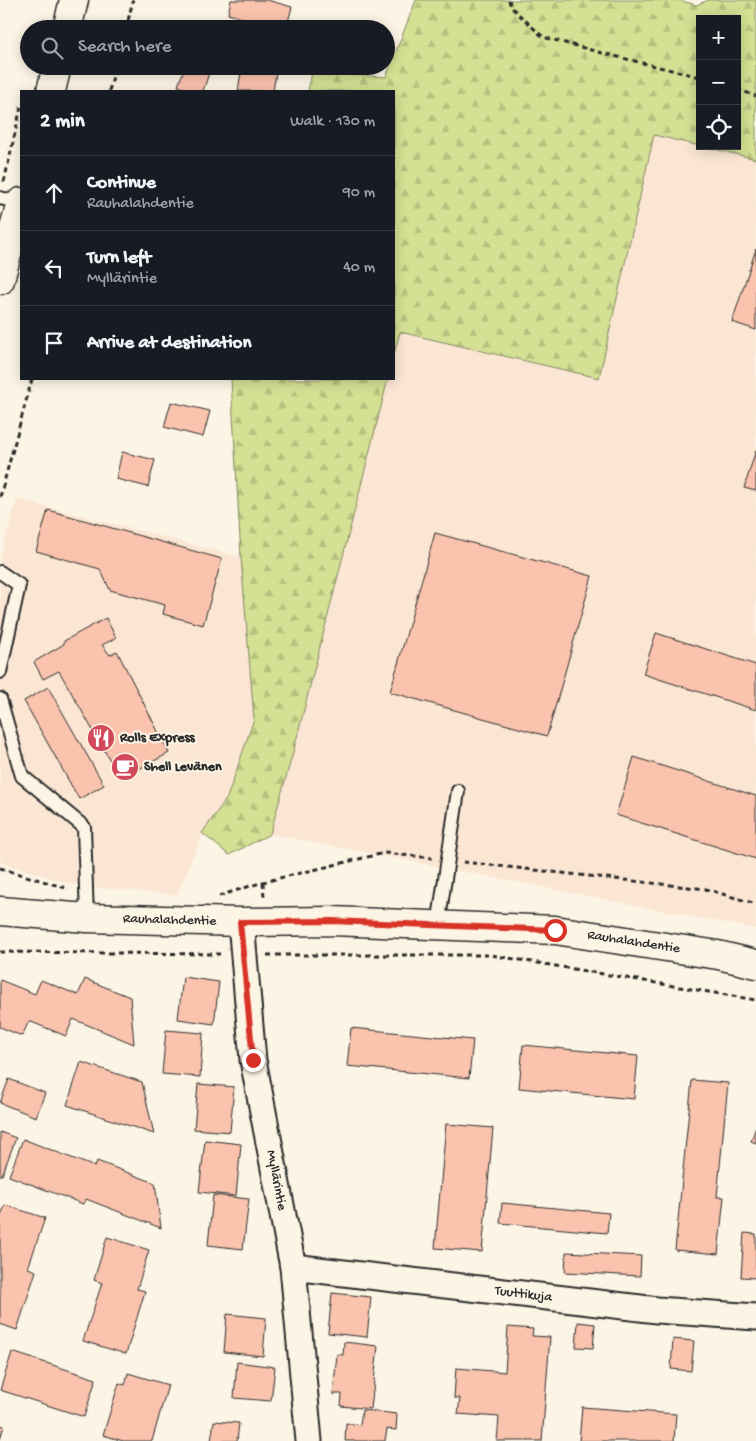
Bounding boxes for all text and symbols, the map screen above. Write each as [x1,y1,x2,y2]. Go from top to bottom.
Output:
map controls [696,15,741,150]
button: + [696,15,741,60]
search box [20,20,395,75]
icon: search [38,34,66,62]
text: Search here [78,36,172,59]
button: − [696,60,741,105]
button: locate [696,105,741,150]
text: 2 min [40,110,85,135]
text: Walk · 130 m [290,113,375,132]
text: Continue [87,172,156,195]
icon: ahead [40,179,68,207]
text: 90 m [343,184,375,203]
text: Rauhalahdentie [87,195,194,214]
text: Turn left [87,247,151,270]
icon: left [40,254,68,282]
text: 40 m [343,259,375,278]
text: Myllärintie [87,270,157,289]
icon: arrive [40,329,68,357]
text: Arrive at destination [87,332,251,355]
restaurant icon: Rolls Express [86,723,116,753]
place label: Rolls Express [119,730,196,747]
cafe icon: Shell Levänen [110,752,140,782]
place label: Shell Levänen [144,759,222,776]
street label: Rauhalahdentie [123,910,217,930]
route start [544,919,567,942]
street label: Rauhalahdentie [586,927,682,958]
route end [242,1049,265,1072]
street label: Myllärintie [262,1149,291,1213]
street label: Tuuttikuja [493,1282,554,1306]

